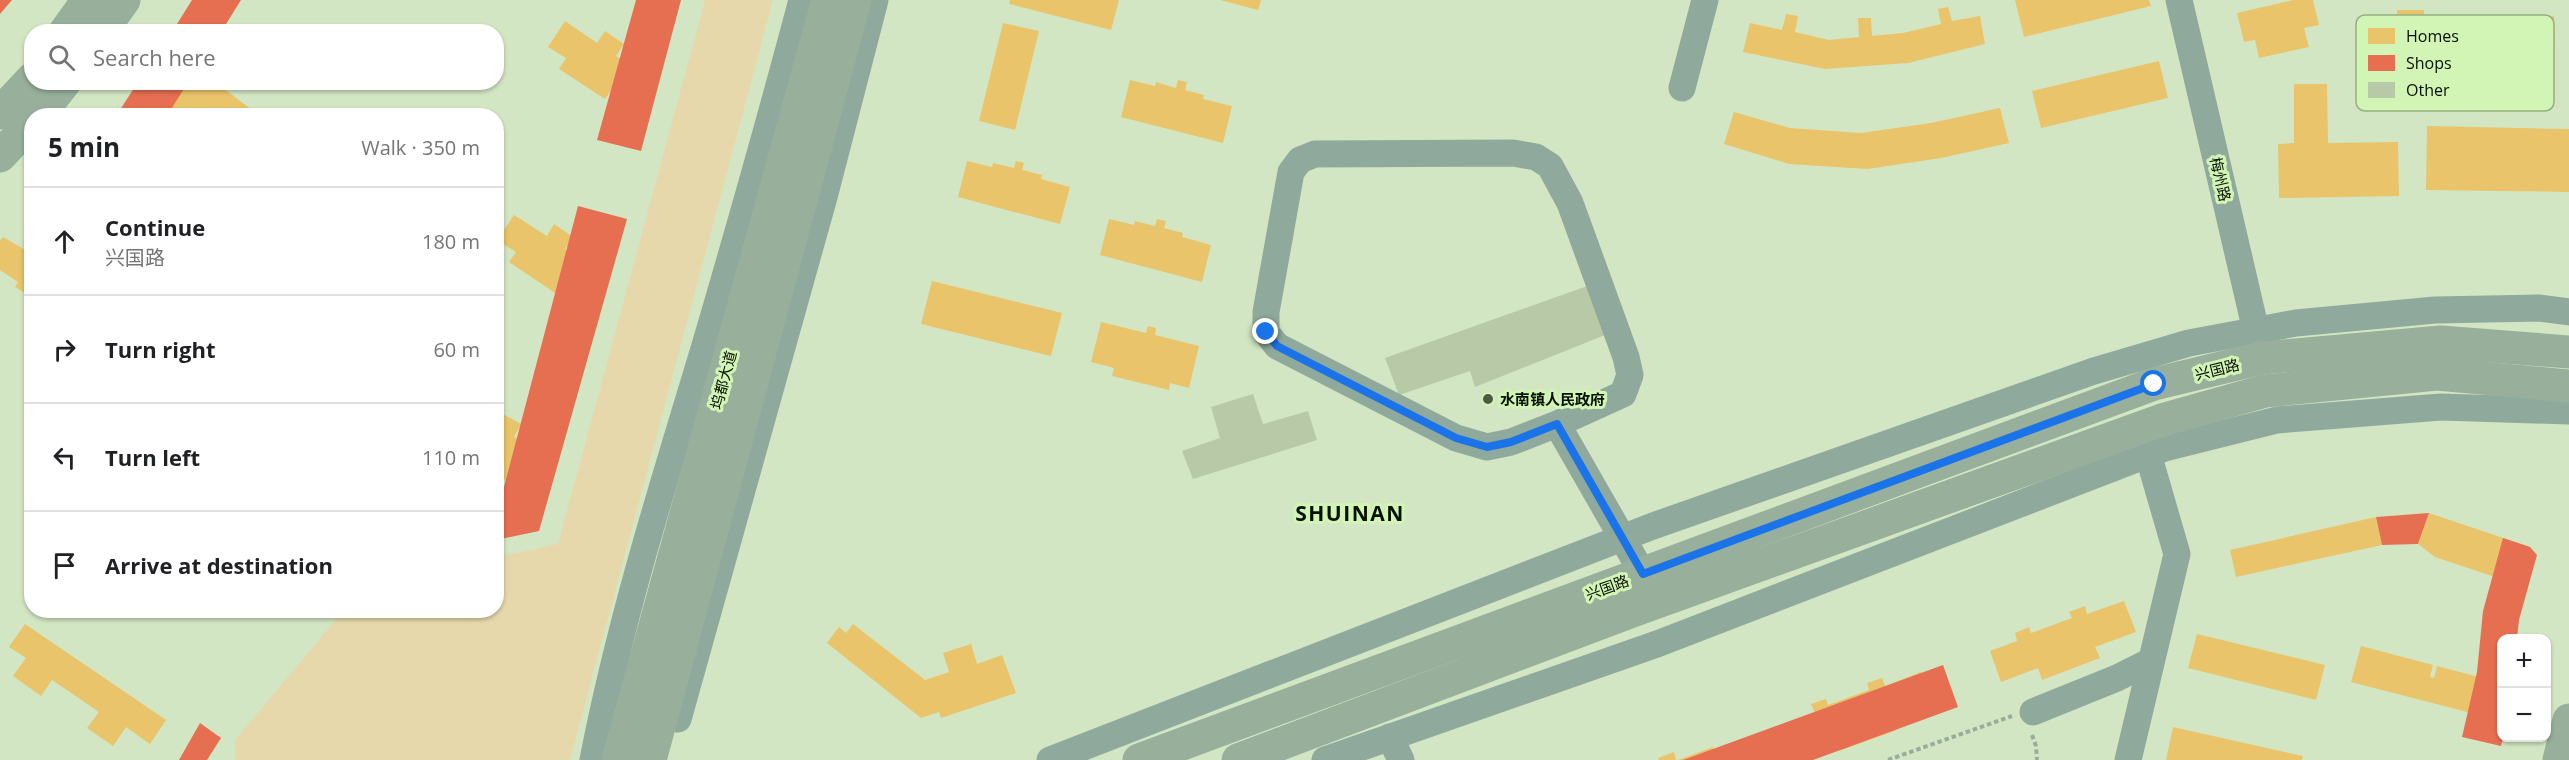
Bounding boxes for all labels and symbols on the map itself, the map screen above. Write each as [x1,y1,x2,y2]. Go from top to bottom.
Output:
legend [2356,15,2554,111]
text: Homes [2406,25,2459,47]
text: Shops [2406,52,2452,74]
text: Other [2406,79,2450,101]
street label: 梅州路 [2206,155,2236,203]
route end [1252,318,1278,344]
street label: 坞都大道 [706,348,740,412]
street label: 兴国路 [2193,354,2241,384]
route start [2140,370,2166,396]
place label: 水南镇人民政府 [1500,389,1605,409]
marker: 水南镇人民政府 [1481,392,1495,406]
district label: SHUINAN [1295,499,1405,527]
street label: 兴国路 [1582,570,1632,604]

